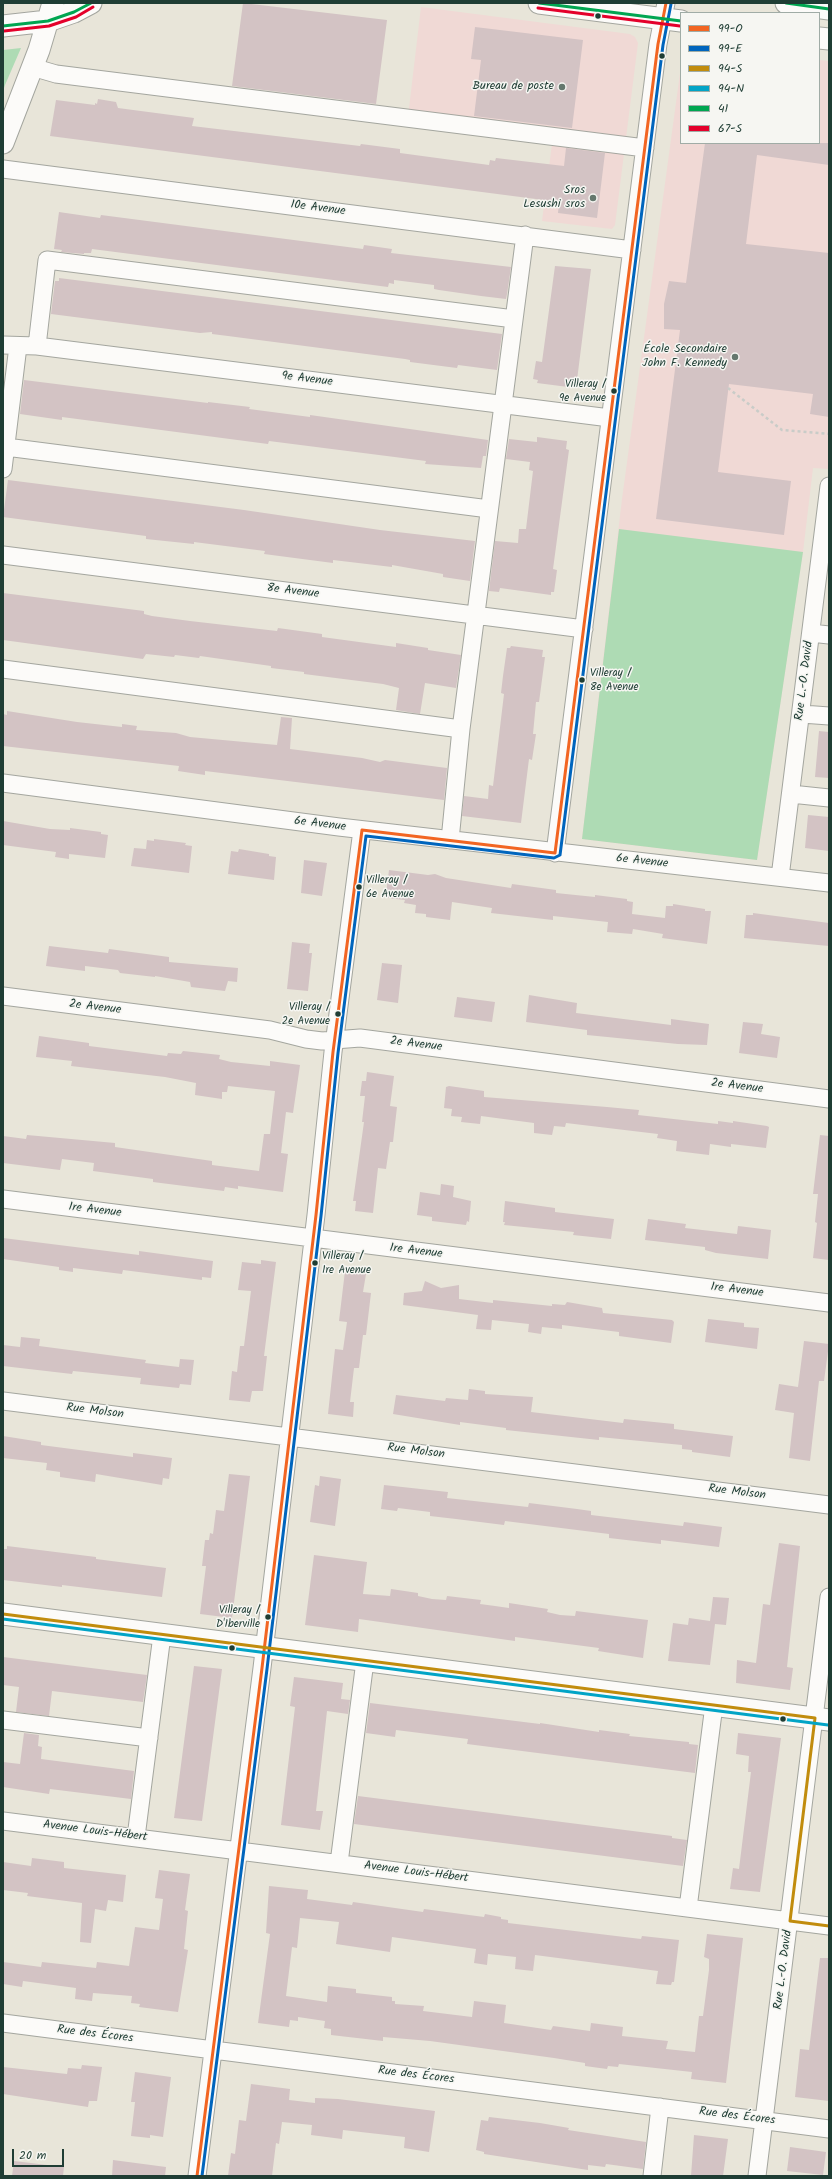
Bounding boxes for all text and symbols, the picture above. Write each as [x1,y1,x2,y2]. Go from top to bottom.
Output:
unlabelled marker [593,11,603,21]
legend [680,12,820,144]
text: 99-O [718,19,743,38]
text: 99-E [718,39,742,58]
unlabelled marker [657,51,667,61]
text: 94-S [718,59,742,78]
text: 94-N [718,79,744,98]
place label: Bureau de poste [472,80,554,94]
marker: Bureau de poste [557,82,567,92]
text: 41 [718,99,728,118]
text: 67-S [718,119,742,138]
place label: Sros Lesushi sros [523,184,585,212]
marker: Sros Lesushi sros [588,193,598,203]
street label: 10e Avenue [290,198,346,220]
place label: École Secondaire John F. Kennedy [642,343,727,371]
marker: École Secondaire John F. Kennedy [730,352,740,362]
street label: 9e Avenue [281,370,333,390]
place label: Villeray / 9e Avenue [559,378,606,404]
marker: Villeray / 9e Avenue [609,386,619,396]
street label: 8e Avenue [266,582,320,602]
street label: Rue L.-O. David [793,640,817,722]
place label: Villeray / 8e Avenue [590,667,638,693]
marker: Villeray / 8e Avenue [577,675,587,685]
street label: 6e Avenue [293,815,347,835]
street label: 6e Avenue [615,852,669,872]
place label: Villeray / 6e Avenue [366,874,414,900]
marker: Villeray / 6e Avenue [354,882,364,892]
street label: 2e Avenue [68,998,122,1018]
place label: Villeray / 2e Avenue [282,1001,330,1027]
marker: Villeray / 2e Avenue [333,1009,343,1019]
street label: 2e Avenue [389,1035,443,1055]
street label: 2e Avenue [710,1077,764,1097]
street label: 1re Avenue [68,1201,122,1221]
street label: 1re Avenue [389,1242,443,1262]
place label: Villeray / 1re Avenue [322,1250,371,1276]
marker: Villeray / 1re Avenue [310,1258,320,1268]
street label: 1re Avenue [710,1281,764,1301]
street label: Rue Molson [65,1401,125,1423]
street label: Rue Molson [386,1441,446,1463]
street label: Rue Molson [707,1482,767,1504]
place label: Villeray / D'Iberville [216,1604,260,1630]
marker: Villeray / D'Iberville [263,1612,273,1622]
unlabelled marker [227,1643,237,1653]
unlabelled marker [778,1714,788,1724]
street label: Avenue Louis-Hébert [42,1818,148,1846]
street label: Avenue Louis-Hébert [363,1859,469,1887]
street label: Rue L.-O. David [772,1929,796,2011]
street label: Rue des Écores [56,2023,134,2047]
street label: Rue des Écores [377,2064,455,2088]
street label: Rue des Écores [698,2105,776,2129]
scale bar [14,2141,66,2167]
text: 20 m [19,2146,46,2165]

